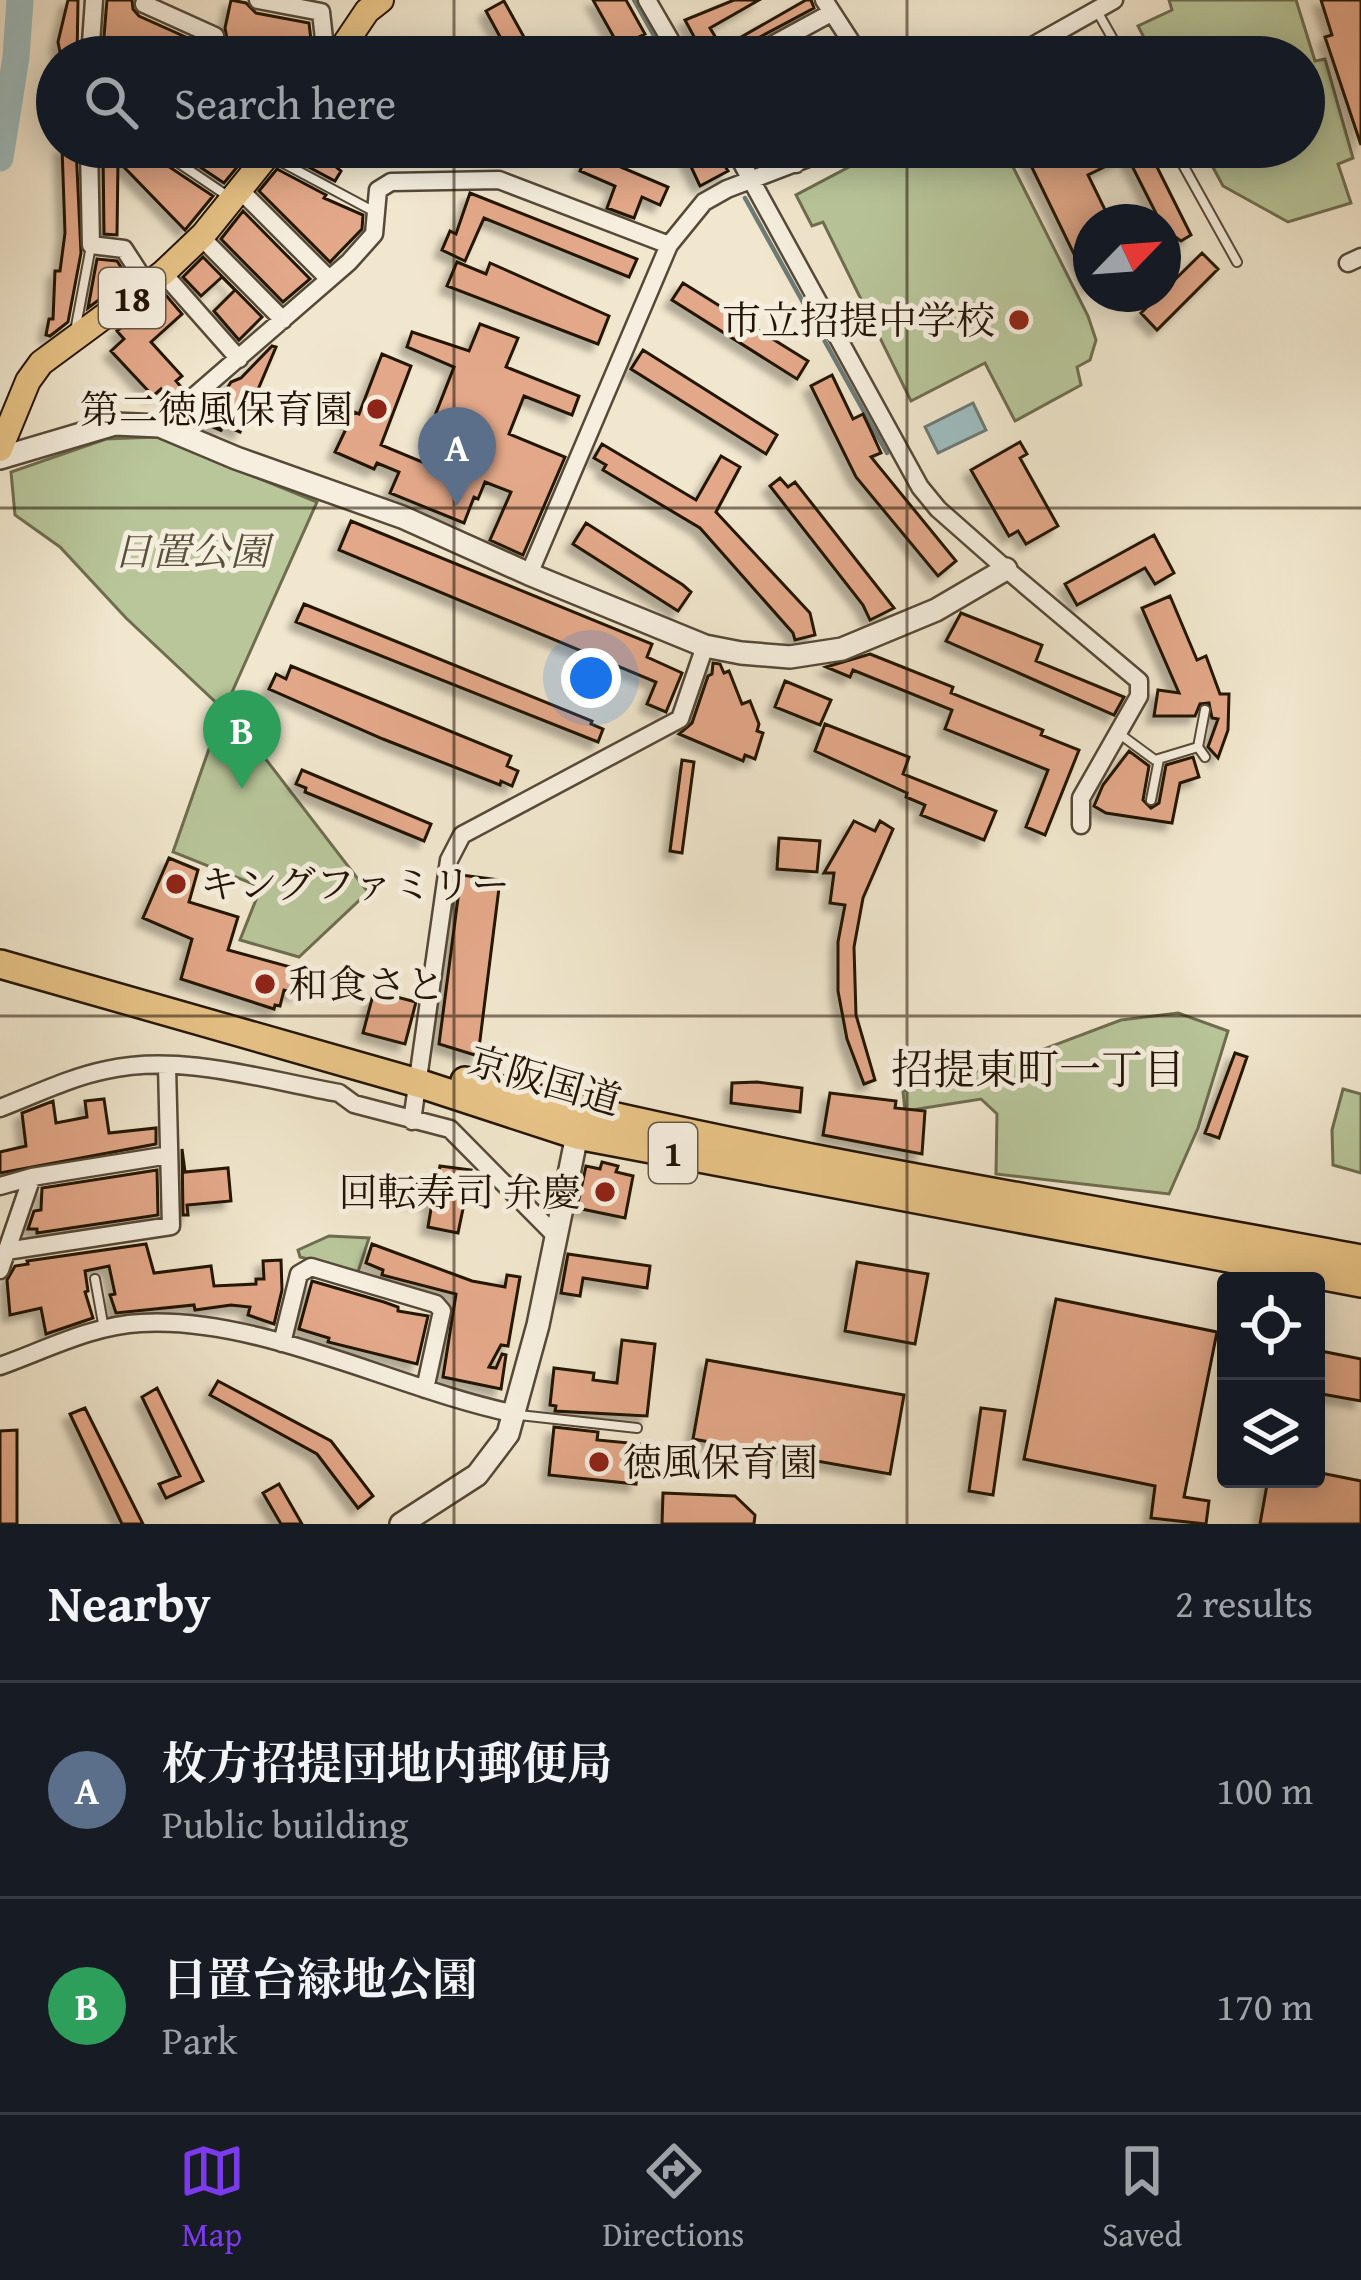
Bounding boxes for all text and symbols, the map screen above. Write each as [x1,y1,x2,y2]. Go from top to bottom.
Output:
search box [36,36,1325,168]
icon: search [78,69,144,135]
text: Search here [174,70,396,135]
north arrow [1073,204,1181,312]
road number: 18 [99,268,165,328]
place label: 市立招提中学校 [722,291,995,348]
marker: 市立招提中学校 [1006,307,1032,333]
place label: 第二徳風保育園 [80,380,353,437]
marker: 第二徳風保育園 [364,396,390,422]
pin: A [418,407,496,506]
park label: 日置公園 [113,522,275,579]
your location [561,648,621,708]
pin: B [203,690,281,789]
place label: キングファミリー [200,855,510,912]
marker: キングファミリー [163,871,189,897]
place label: 和食さと [289,955,445,1012]
marker: 和食さと [252,971,278,997]
street label: 京阪国道 [462,1031,628,1128]
district label: 招提東町一丁目 [891,1038,1185,1099]
road number: 1 [649,1123,697,1183]
place label: 回転寿司 弁慶 [338,1163,581,1220]
marker: 回転寿司 弁慶 [592,1179,618,1205]
map controls [1217,1272,1325,1488]
button: locate [1217,1272,1325,1380]
button: layers [1217,1380,1325,1488]
place label: 徳風保育園 [623,1433,818,1490]
marker: 徳風保育園 [586,1449,612,1475]
text: Nearby [48,1565,211,1640]
text: 2 results [1175,1574,1313,1631]
text: 枚方招提団地内郵便局 [162,1730,612,1795]
text: A [75,1761,99,1818]
text: 100 m [1216,1761,1313,1818]
text: Public building [162,1795,408,1852]
text: 日置台緑地公園 [162,1946,477,2011]
text: B [75,1977,99,2034]
text: 170 m [1216,1977,1313,2034]
text: Park [162,2011,237,2068]
tab: Map [179,2138,245,2258]
tab: Directions [603,2138,744,2258]
tab: Saved [1102,2138,1182,2258]

